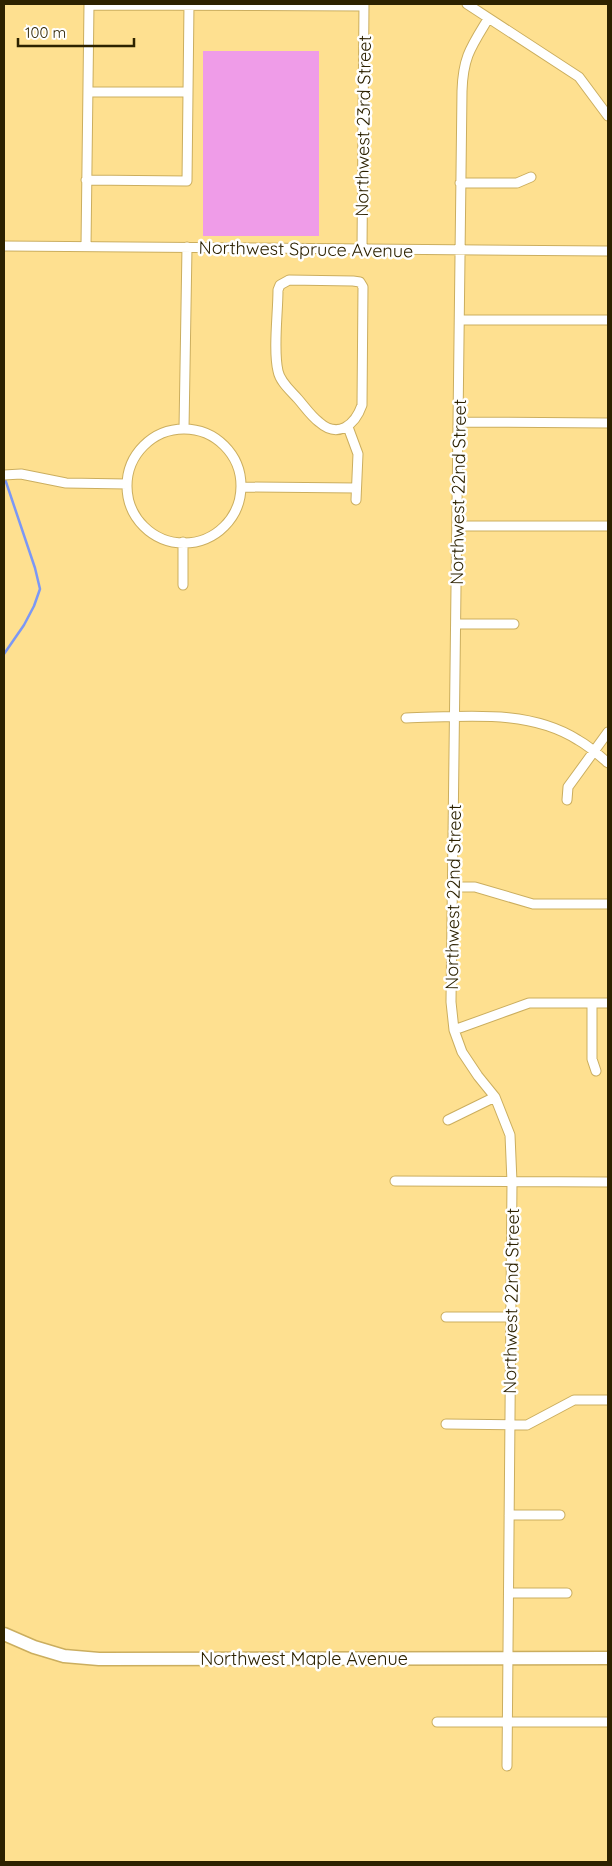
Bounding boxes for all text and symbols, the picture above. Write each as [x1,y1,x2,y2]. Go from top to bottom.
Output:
scale bar [18,15,134,47]
text: 100 m [25,23,66,42]
street label: Northwest 23rd Street [350,35,376,217]
street label: Northwest Spruce Avenue [199,236,413,262]
street label: Northwest 22nd Street [445,399,471,585]
street label: Northwest 22nd Street [440,804,466,990]
street label: Northwest 22nd Street [498,1208,524,1394]
street label: Northwest Maple Avenue [200,1647,408,1670]

